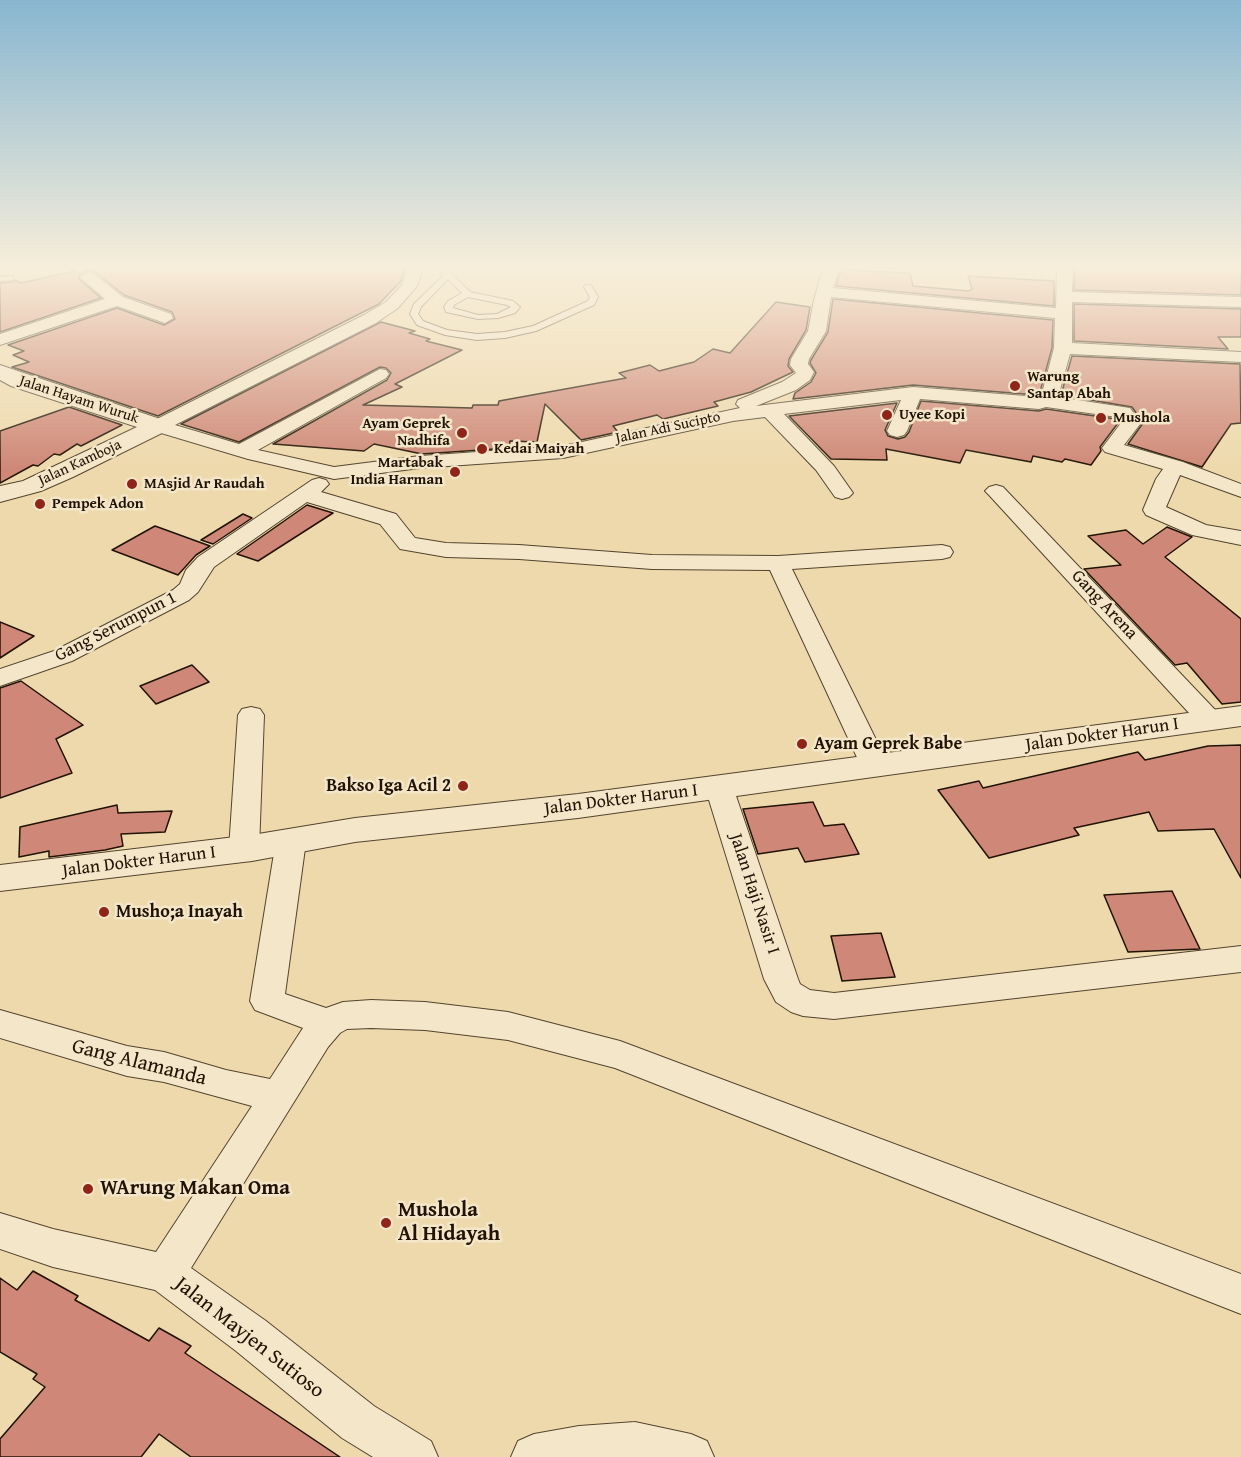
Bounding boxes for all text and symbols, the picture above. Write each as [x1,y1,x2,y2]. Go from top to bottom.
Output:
place label: Warung Santap Abah [1027,368,1111,403]
street label: Jalan Hayam Wuruk [17,372,141,428]
marker: Warung Santap Abah [1008,379,1022,393]
place label: Uyee Kopi [899,406,965,424]
street label: Jalan Adi Sucipto [614,408,722,448]
marker: Uyee Kopi [880,408,894,422]
place label: Mushola [1113,409,1170,427]
marker: Mushola [1094,411,1108,425]
place label: Ayam Geprek Nadhifa [362,415,450,450]
marker: Ayam Geprek Nadhifa [455,426,469,440]
street label: Jalan Kamboja [36,436,124,490]
place label: Kedai Maiyah [494,440,584,458]
marker: Kedai Maiyah [475,442,489,456]
place label: Martabak India Harman [350,454,443,489]
marker: Martabak India Harman [448,465,462,479]
place label: MAsjid Ar Raudah [144,475,264,493]
marker: MAsjid Ar Raudah [125,477,139,491]
place label: Pempek Adon [52,495,144,513]
marker: Pempek Adon [33,497,47,511]
street label: Gang Arena [1066,566,1142,644]
street label: Gang Serumpun 1 [52,587,180,667]
street label: Jalan Dokter Harun I [1024,714,1180,756]
place label: Ayam Geprek Babe [814,733,962,755]
marker: Ayam Geprek Babe [795,737,809,751]
place label: Bakso Iga Acil 2 [326,775,451,797]
marker: Bakso Iga Acil 2 [456,779,470,793]
street label: Jalan Dokter Harun I [543,780,699,820]
street label: Jalan Haji Nasir I [724,831,784,957]
street label: Jalan Dokter Harun I [61,842,217,882]
place label: Musho;a Inayah [116,901,243,923]
marker: Musho;a Inayah [97,905,111,919]
street label: Gang Alamanda [69,1034,209,1092]
place label: WArung Makan Oma [100,1176,290,1202]
marker: WArung Makan Oma [81,1182,95,1196]
place label: Mushola Al Hidayah [398,1198,500,1248]
marker: Mushola Al Hidayah [379,1216,393,1230]
street label: Jalan Mayjen Sutioso [169,1272,329,1404]

